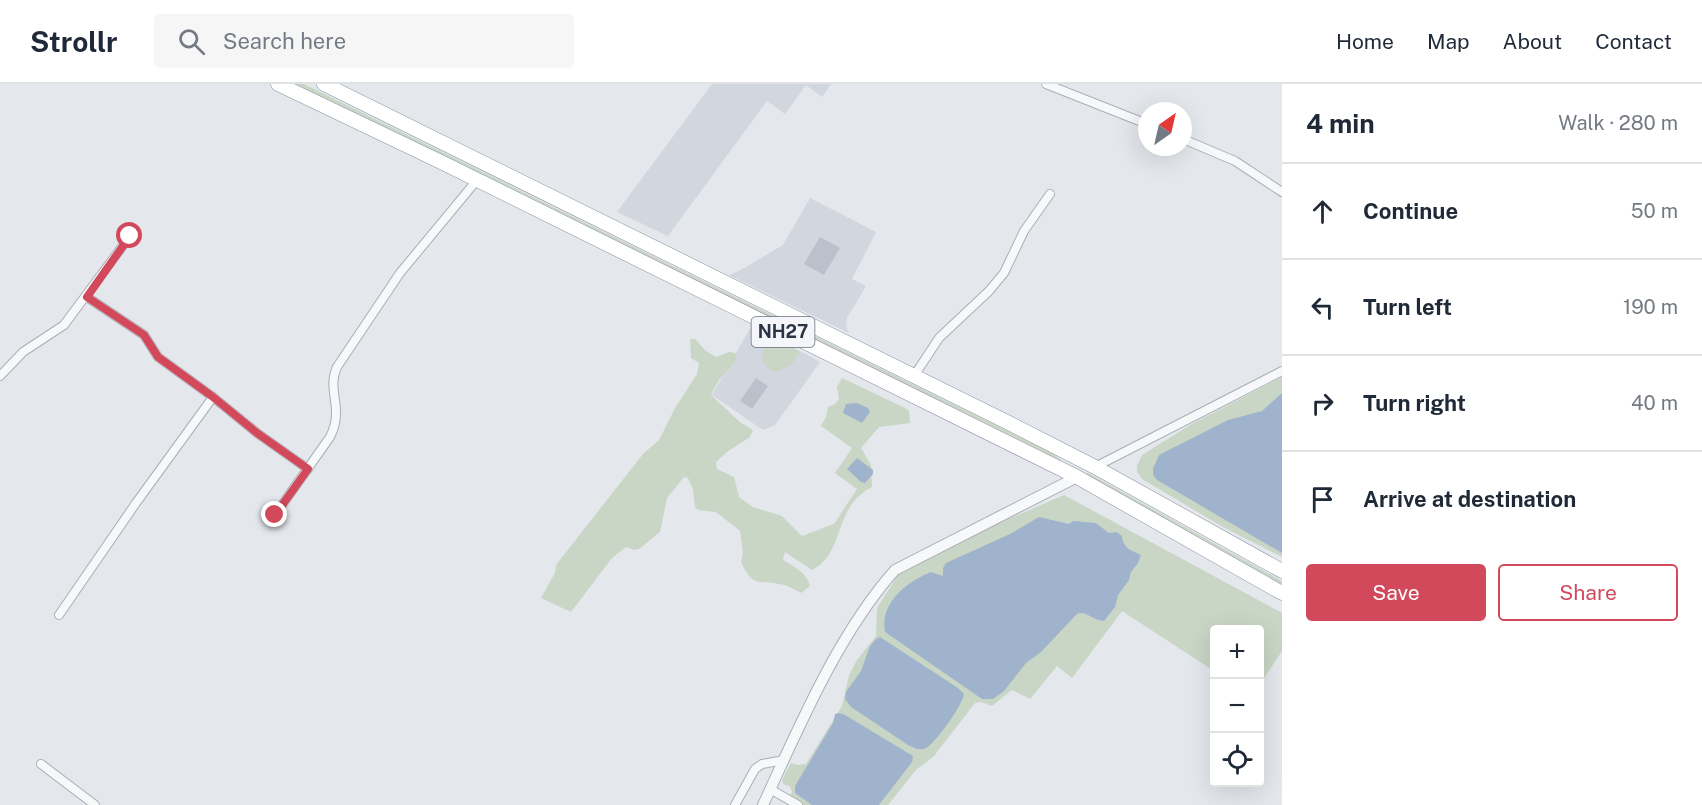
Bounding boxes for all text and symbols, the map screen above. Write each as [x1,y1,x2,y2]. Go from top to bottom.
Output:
search box [154,14,574,68]
text: Strollr [30,25,118,58]
icon: search [175,25,208,58]
text: Search here [223,28,346,54]
text: Home [1336,29,1394,54]
text: Map [1427,29,1470,54]
text: About [1503,29,1562,54]
text: Contact [1595,29,1672,54]
north arrow [1138,102,1192,156]
text: 4 min [1306,108,1375,139]
text: Walk · 280 m [1558,111,1678,135]
icon: ahead [1306,195,1339,228]
text: Continue [1363,198,1458,224]
text: 50 m [1631,199,1678,223]
route start [116,222,142,248]
icon: left [1306,291,1339,324]
text: Turn left [1363,294,1452,320]
text: 190 m [1623,295,1678,319]
road number: NH27 [752,317,814,347]
icon: right [1306,387,1339,420]
text: Turn right [1363,390,1466,416]
text: 40 m [1631,391,1678,415]
icon: arrive [1306,483,1339,516]
text: Arrive at destination [1363,486,1576,512]
route end [261,501,287,527]
button: Save [1306,564,1486,621]
button: Share [1498,564,1678,621]
map controls [1210,625,1264,787]
button: + [1210,625,1264,679]
button: − [1210,679,1264,733]
button: locate [1210,733,1264,787]

